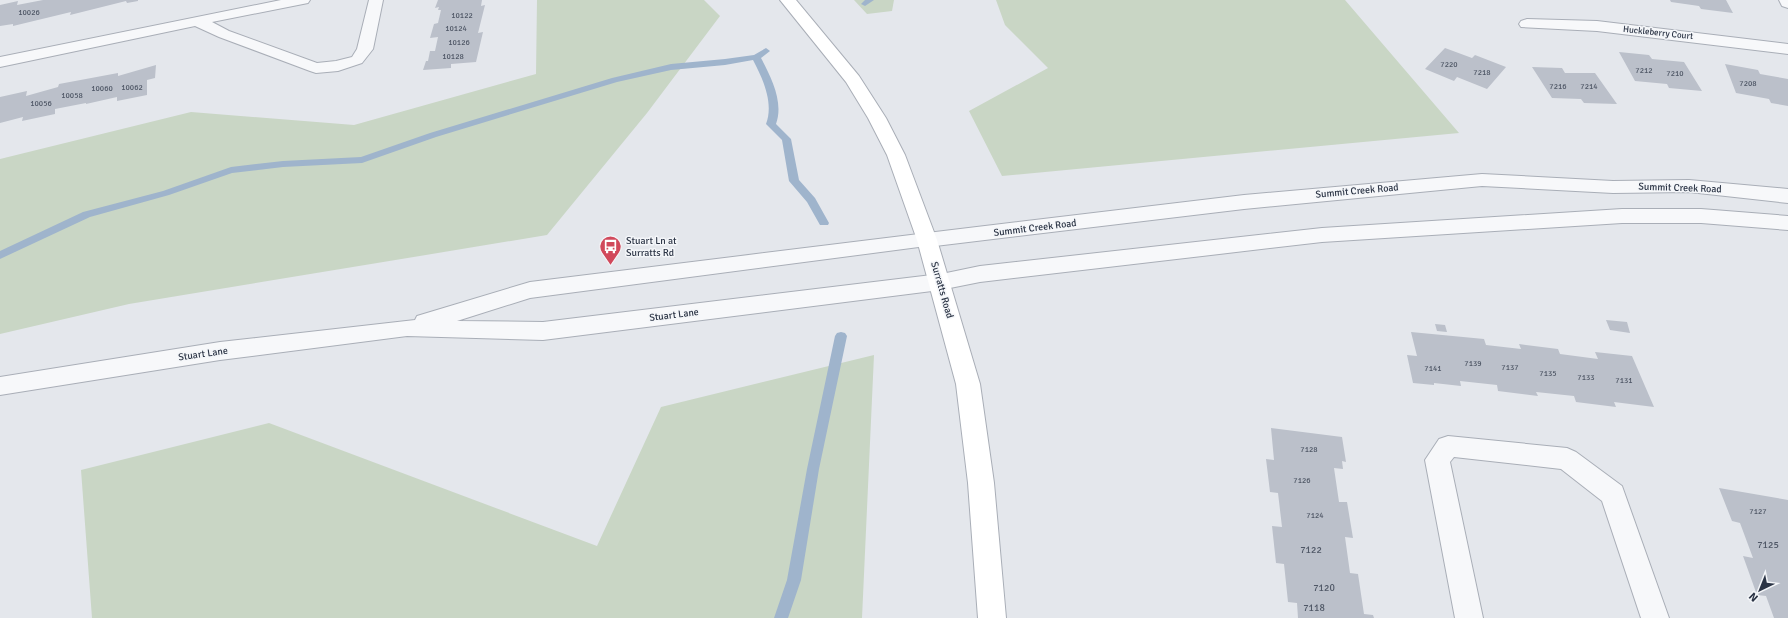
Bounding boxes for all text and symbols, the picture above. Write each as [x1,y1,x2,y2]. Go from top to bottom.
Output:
house number: 10026 [18,7,40,17]
house number: 10122 [451,10,473,20]
house number: 10124 [445,23,467,33]
street label: Huckleberry Court [1622,24,1694,42]
house number: 10126 [448,37,470,47]
house number: 10128 [442,51,464,61]
house number: 7220 [1440,59,1458,69]
house number: 7212 [1635,65,1653,75]
house number: 7218 [1473,67,1491,77]
house number: 7210 [1666,68,1684,78]
house number: 7208 [1739,78,1757,88]
house number: 7216 [1549,81,1567,91]
house number: 7214 [1580,81,1598,91]
house number: 10062 [121,82,143,92]
house number: 10060 [91,83,113,93]
house number: 10058 [61,90,83,100]
house number: 10056 [30,98,52,108]
street label: Summit Creek Road [1315,181,1399,201]
street label: Summit Creek Road [1638,181,1722,195]
street label: Summit Creek Road [993,217,1077,239]
bus stop icon: Stuart Ln at Surratts Rd [598,234,624,267]
place label: Stuart Ln at Surratts Rd [626,235,677,259]
street label: Surratts Road [928,260,956,320]
street label: Stuart Lane [649,306,699,324]
street label: Stuart Lane [177,345,229,363]
house number: 7139 [1464,358,1482,368]
house number: 7137 [1501,362,1519,372]
house number: 7141 [1424,363,1442,373]
house number: 7135 [1539,368,1557,378]
house number: 7133 [1577,372,1595,382]
house number: 7131 [1615,375,1633,385]
house number: 7128 [1300,444,1318,454]
house number: 7126 [1293,475,1311,485]
house number: 7127 [1749,506,1767,516]
house number: 7124 [1306,510,1324,520]
house number: 7125 [1757,539,1779,551]
house number: 7122 [1300,544,1322,556]
north arrow [1740,570,1780,610]
house number: 7120 [1313,582,1335,594]
text: N [1746,590,1761,604]
house number: 7118 [1303,602,1325,614]

